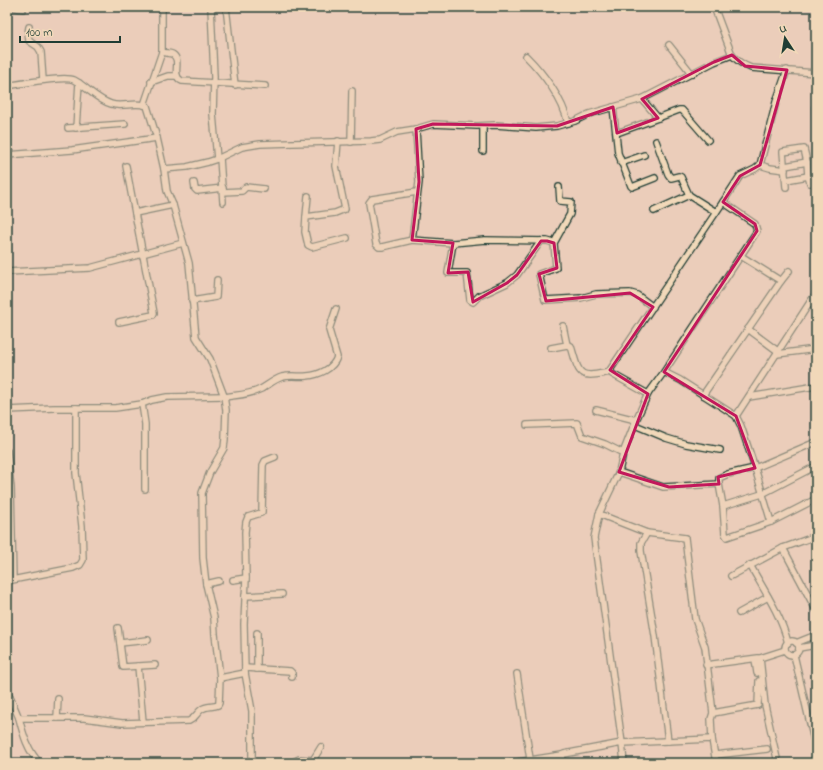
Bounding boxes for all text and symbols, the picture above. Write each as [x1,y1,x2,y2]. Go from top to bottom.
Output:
scale bar [20,18,120,44]
north arrow [765,18,805,58]
text: U [778,21,788,38]
text: 100 m [26,24,53,42]

